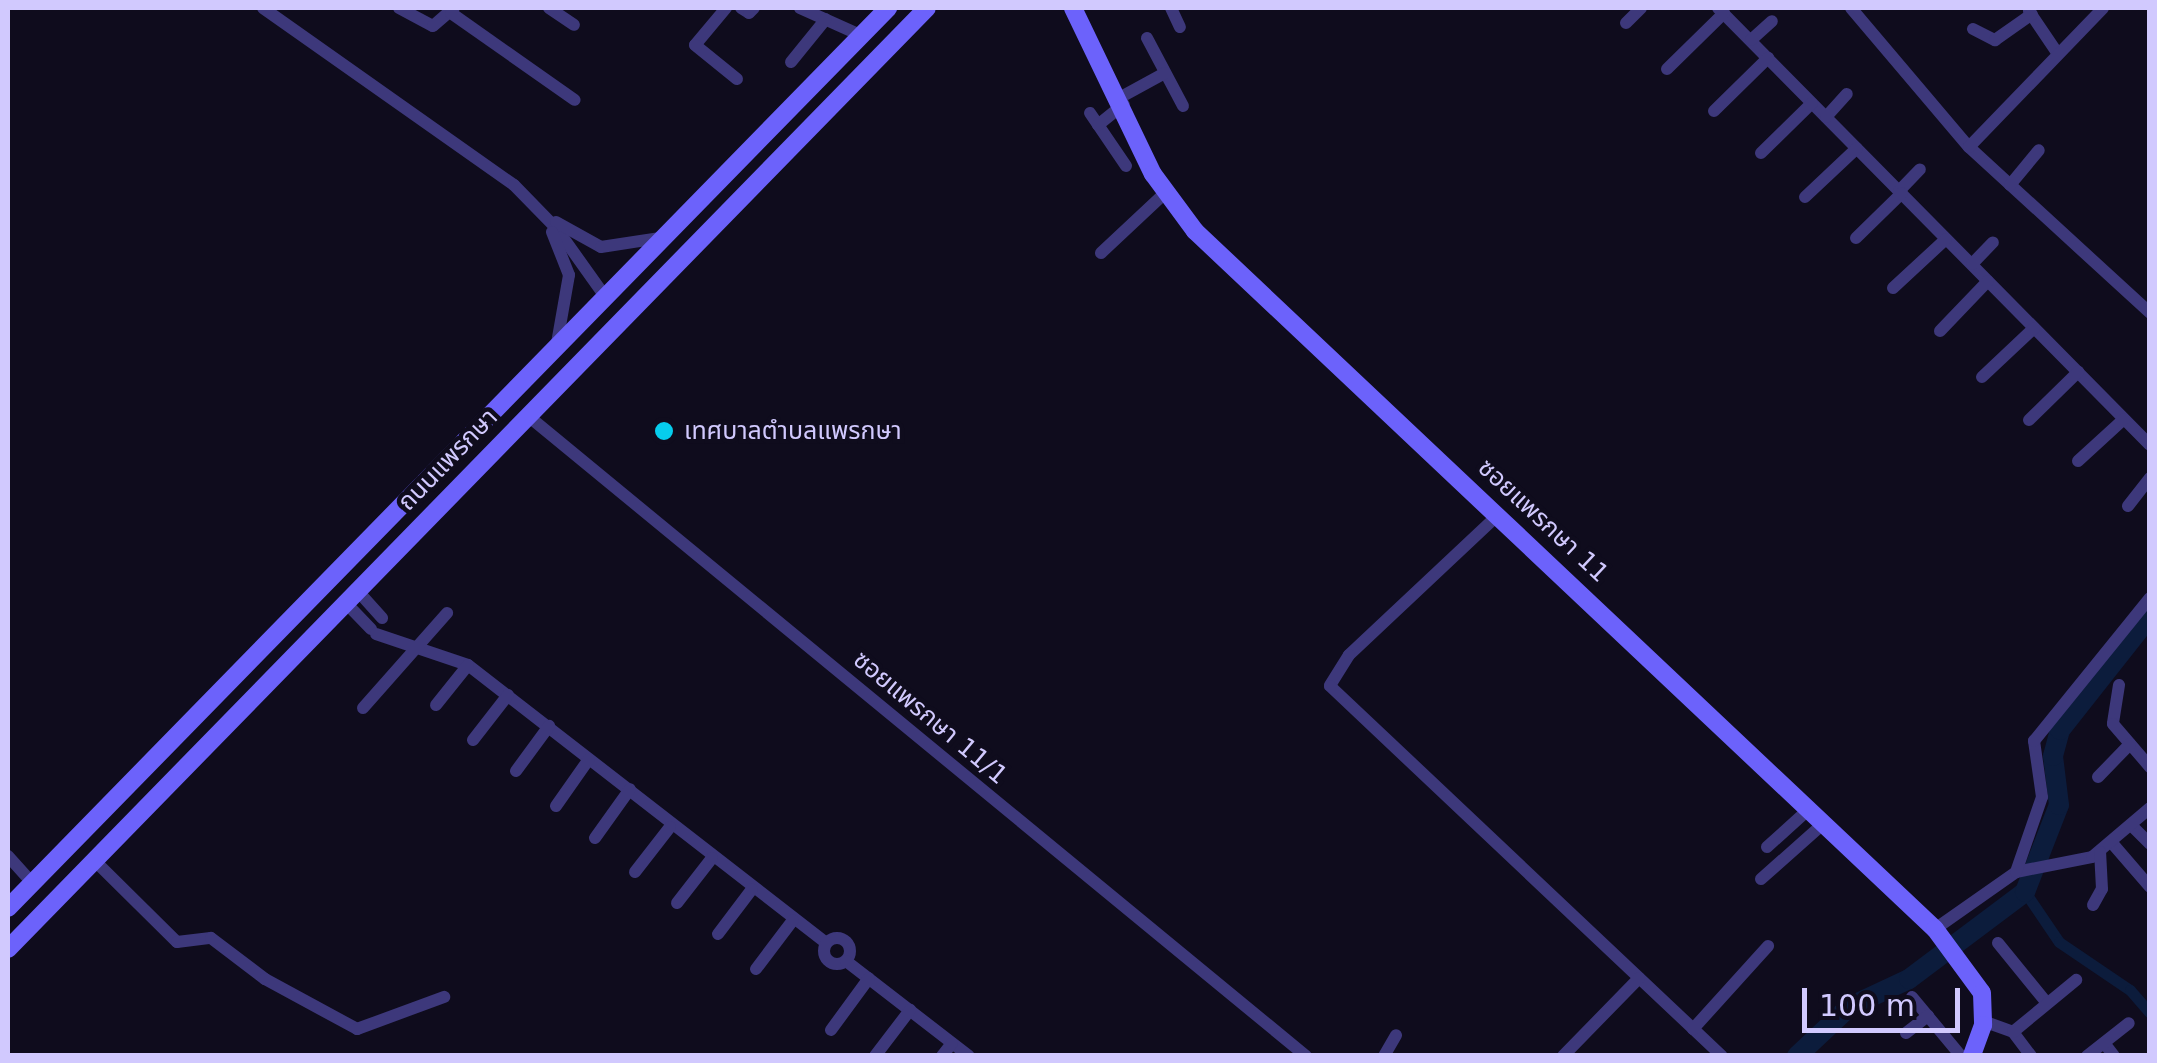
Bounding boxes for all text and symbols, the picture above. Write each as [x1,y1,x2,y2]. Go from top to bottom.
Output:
street label: ถนนแพรกษา [392,403,504,517]
place label: เทศบาลตำบลแพรกษา [684,416,902,446]
marker: เทศบาลตำบลแพรกษา [653,420,675,442]
street label: ซอยแพรกษา 11 [1472,453,1614,589]
street label: ซอยแพรกษา 11/1 [847,645,1013,791]
scale bar [1807,968,1964,1030]
text: 100 m [1819,988,1915,1023]

